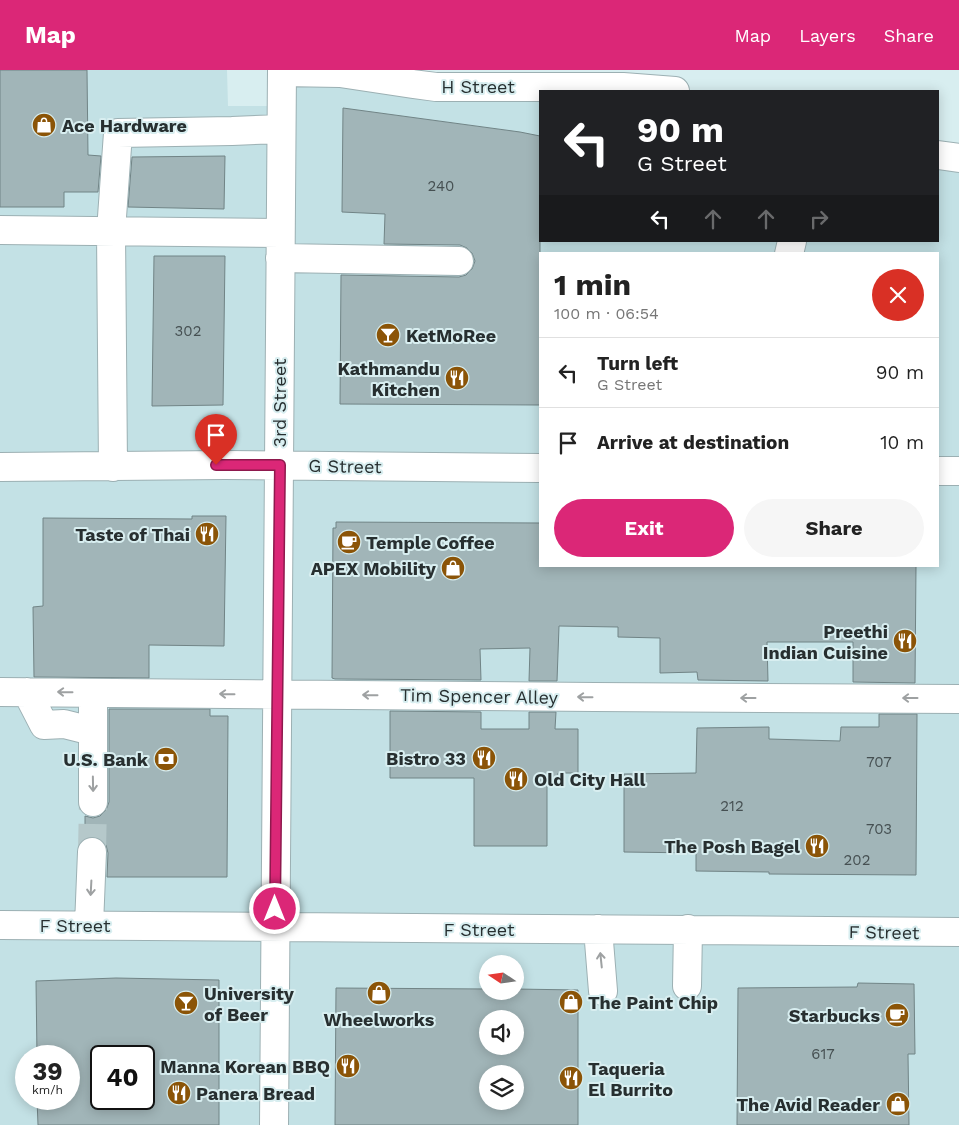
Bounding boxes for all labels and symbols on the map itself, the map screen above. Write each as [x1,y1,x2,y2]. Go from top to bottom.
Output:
street label: H Street [441,76,515,97]
shop icon: Ace Hardware [31,112,57,138]
place label: Ace Hardware [62,115,187,136]
house number: 240 [428,177,454,195]
house number: 302 [175,322,201,340]
bar icon: KetMoRee [375,322,401,348]
place label: KetMoRee [406,325,496,346]
street label: 3rd Street [269,358,290,448]
place label: Kathmandu Kitchen [337,358,440,400]
restaurant icon: Kathmandu Kitchen [444,365,470,391]
pin [195,414,237,465]
street label: G Street [308,455,382,477]
restaurant icon: Taste of Thai [194,521,220,547]
place label: Taste of Thai [75,524,190,545]
cafe icon: Temple Coffee [336,529,362,555]
place label: Temple Coffee [366,532,495,553]
shop icon: APEX Mobility [440,555,466,581]
place label: APEX Mobility [311,558,437,579]
place label: Preethi Indian Cuisine [763,621,888,663]
restaurant icon: Preethi Indian Cuisine [892,628,918,654]
street label: Tim Spencer Alley [400,684,559,708]
one-way arrow [57,687,74,697]
one-way arrow [220,689,236,699]
one-way arrow [363,690,379,700]
one-way arrow [578,692,594,702]
one-way arrow [740,693,756,703]
one-way arrow [903,693,919,703]
restaurant icon: Bistro 33 [471,745,497,771]
bank icon: U.S. Bank [153,746,179,772]
place label: Bistro 33 [386,748,466,769]
place label: U.S. Bank [63,749,149,770]
house number: 707 [866,753,892,771]
restaurant icon: Old City Hall [503,766,529,792]
place label: Old City Hall [534,769,645,790]
one-way arrow [88,775,98,791]
house number: 212 [720,797,744,815]
house number: 703 [866,820,892,838]
restaurant icon: The Posh Bagel [804,833,830,859]
place label: The Posh Bagel [664,836,800,857]
house number: 202 [844,851,870,869]
one-way arrow [86,880,95,896]
position arrow [248,882,300,934]
street label: F Street [40,915,111,936]
street label: F Street [444,919,515,940]
street label: F Street [848,921,920,943]
one-way arrow [596,952,606,968]
north arrow [479,955,524,1000]
shop icon: Wheelworks [366,980,392,1006]
place label: University of Beer [204,983,295,1025]
shop icon: The Paint Chip [558,989,584,1015]
bar icon: University of Beer [173,990,199,1016]
place label: The Paint Chip [588,992,718,1013]
cafe icon: Starbucks [884,1002,910,1028]
place label: Starbucks [789,1005,880,1026]
place label: Wheelworks [324,1009,435,1030]
speed limit sign: 40 [90,1045,155,1110]
house number: 617 [811,1045,835,1063]
restaurant icon: Manna Korean BBQ [335,1053,361,1079]
place label: Manna Korean BBQ [160,1056,330,1077]
place label: Taqueria El Burrito [588,1058,673,1100]
restaurant icon: Taqueria El Burrito [558,1065,584,1091]
restaurant icon: Panera Bread [166,1080,192,1106]
place label: Panera Bread [196,1083,315,1104]
shop icon: The Avid Reader [885,1091,911,1117]
place label: The Avid Reader [736,1094,880,1115]

